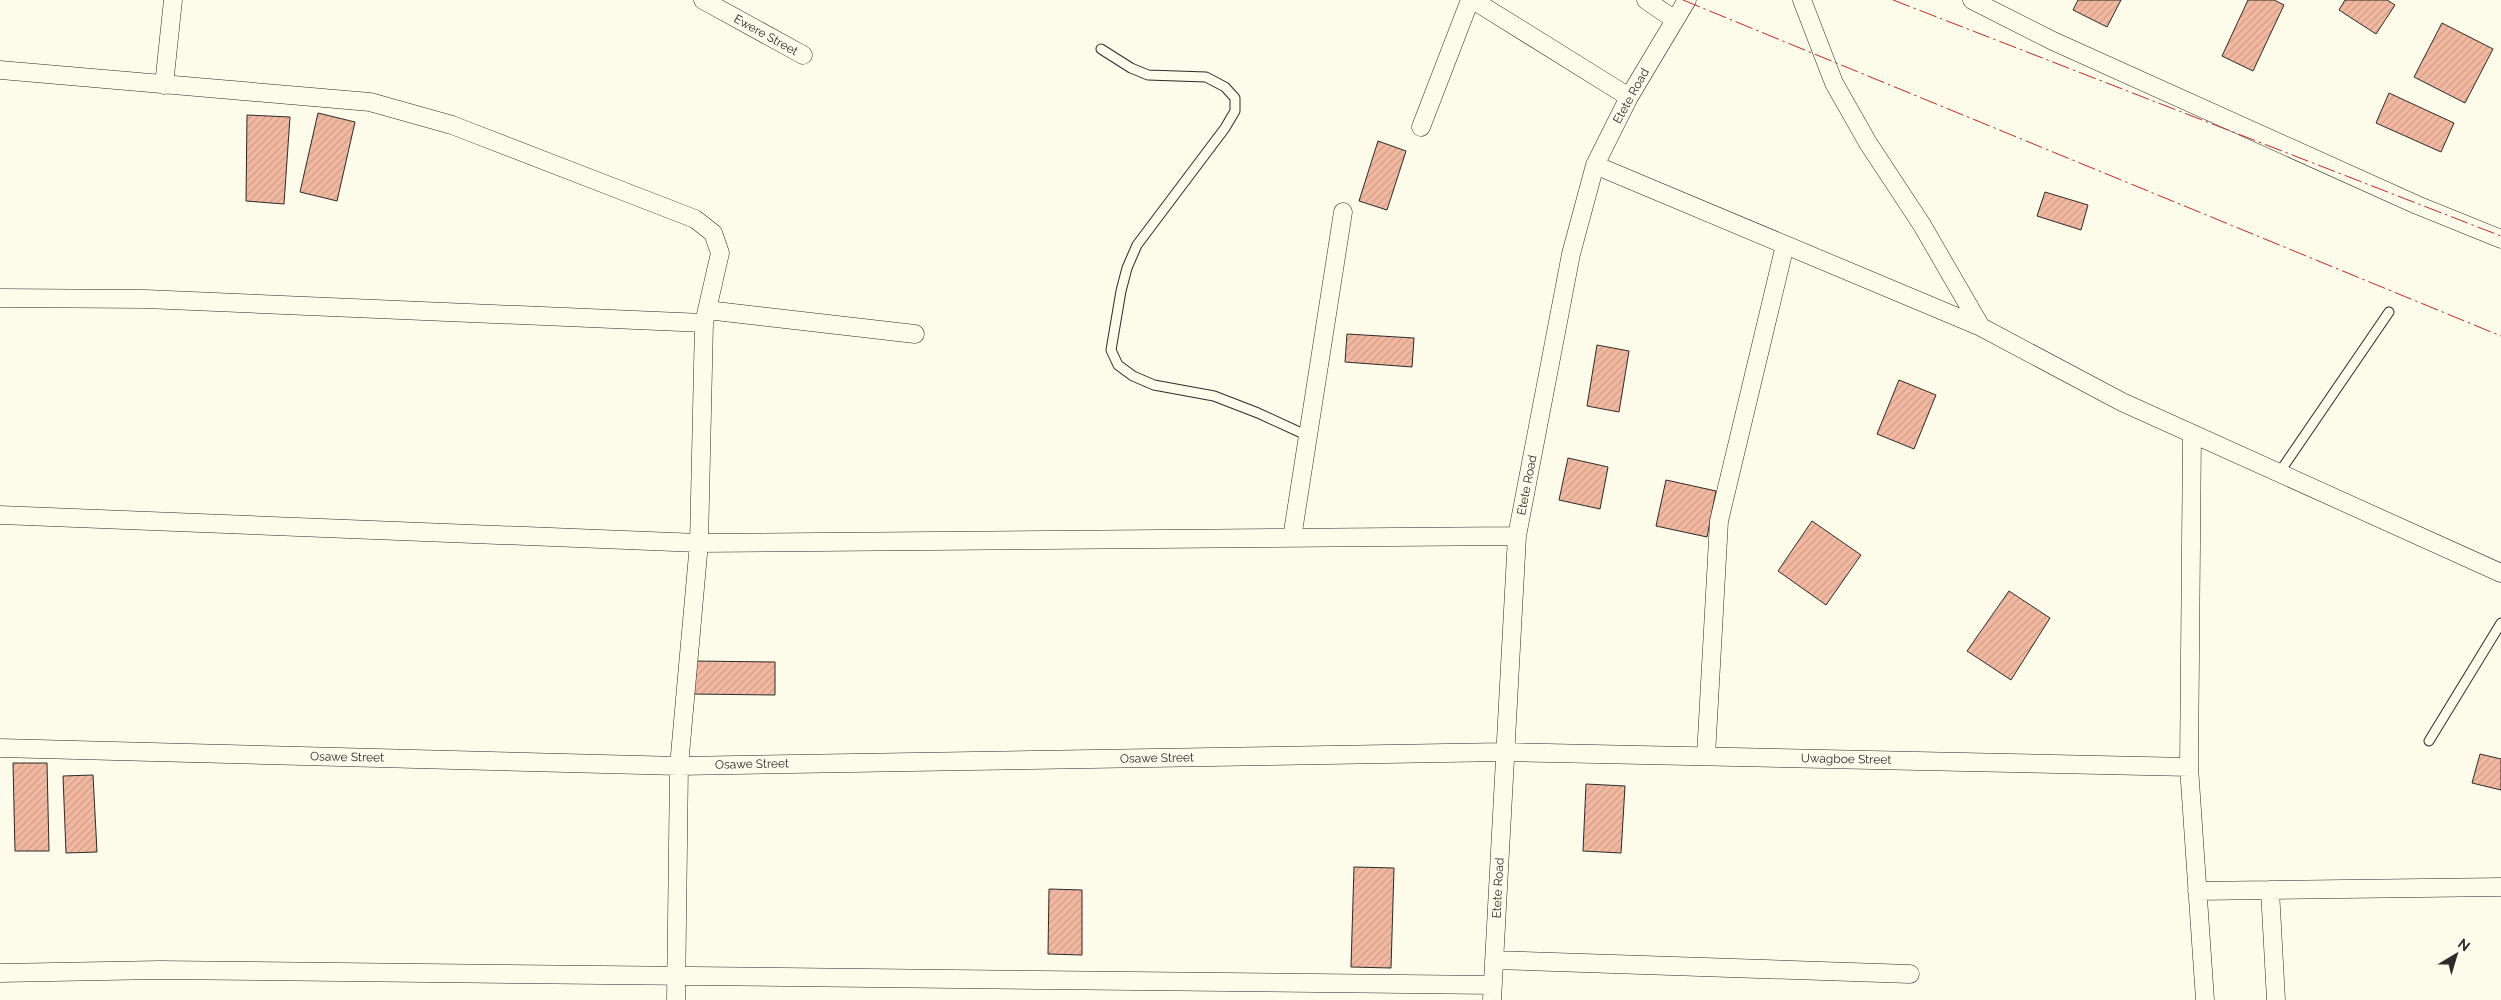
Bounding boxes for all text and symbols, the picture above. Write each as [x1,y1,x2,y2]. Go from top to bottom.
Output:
street label: Ewere Street [732,12,800,58]
street label: Etete Road [1610,66,1652,126]
street label: Etete Road [1514,454,1540,516]
street label: Osawe Street [310,749,384,765]
street label: Osawe Street [1120,750,1194,766]
street label: Uwagboe Street [1801,751,1891,767]
street label: Osawe Street [715,756,789,772]
street label: Etete Road [1489,857,1507,919]
north arrow [2431,930,2481,980]
text: N [2455,935,2473,954]

